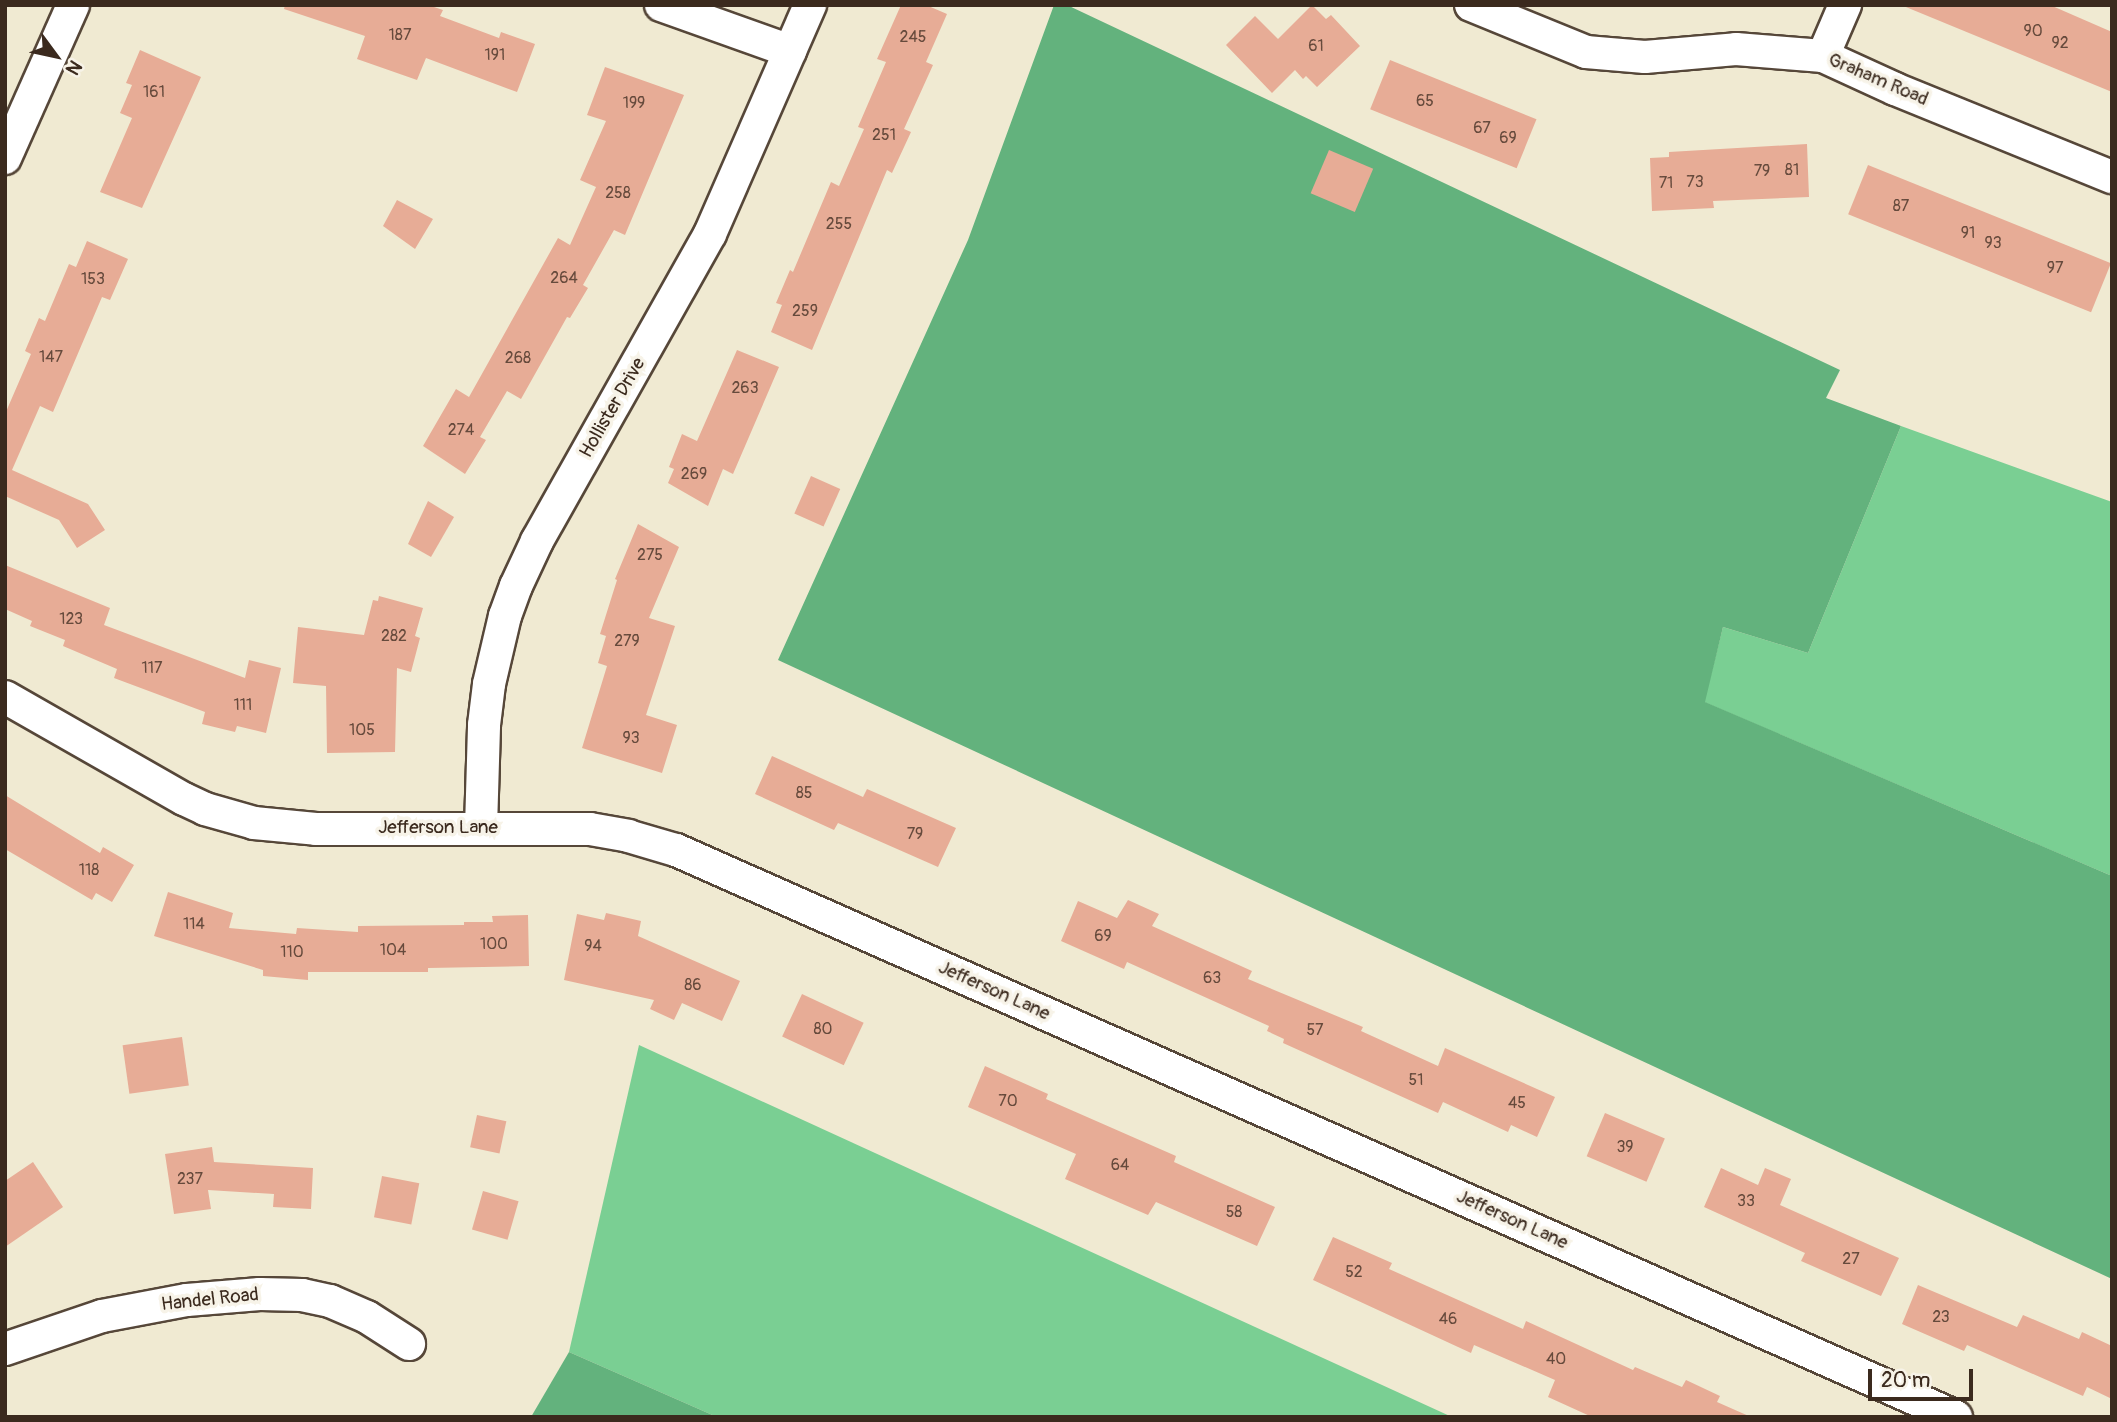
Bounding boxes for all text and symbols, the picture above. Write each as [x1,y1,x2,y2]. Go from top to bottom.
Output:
north arrow [21,21,91,91]
house number: 90 [2023,21,2043,41]
house number: 187 [389,25,411,45]
house number: 245 [900,27,926,47]
house number: 92 [2051,33,2069,53]
house number: 61 [1308,36,1324,56]
house number: 191 [485,45,505,65]
street label: Graham Road [1825,49,1931,111]
text: N [60,56,87,79]
house number: 161 [143,82,165,102]
house number: 65 [1416,91,1434,111]
house number: 199 [623,93,645,113]
house number: 67 [1473,118,1491,138]
house number: 251 [872,125,896,145]
house number: 69 [1499,128,1517,148]
house number: 81 [1785,160,1799,180]
house number: 79 [1754,161,1770,181]
house number: 73 [1686,172,1704,192]
house number: 71 [1659,173,1673,193]
house number: 258 [605,183,631,203]
house number: 87 [1893,196,1909,216]
house number: 255 [826,214,852,234]
house number: 91 [1961,223,1975,243]
house number: 93 [1984,233,2002,253]
house number: 97 [2047,258,2063,278]
house number: 264 [550,268,578,288]
house number: 153 [81,269,105,289]
house number: 259 [792,301,818,321]
house number: 147 [39,347,63,367]
house number: 268 [505,348,531,368]
street label: Hollister Drive [575,354,651,462]
house number: 263 [731,378,759,398]
house number: 274 [448,420,474,440]
house number: 269 [681,464,707,484]
house number: 275 [637,545,663,565]
house number: 123 [59,609,83,629]
house number: 282 [381,626,407,646]
house number: 279 [614,631,640,651]
house number: 117 [142,658,162,678]
house number: 111 [234,695,252,715]
house number: 105 [349,720,375,740]
house number: 93 [622,728,640,748]
house number: 85 [796,783,812,803]
street label: Jefferson Lane [378,817,498,839]
house number: 79 [907,824,923,844]
house number: 118 [79,860,99,880]
house number: 114 [183,914,205,934]
house number: 69 [1094,926,1112,946]
house number: 100 [480,934,508,954]
house number: 94 [584,936,602,956]
house number: 104 [380,940,406,960]
house number: 110 [280,942,304,962]
street label: Jefferson Lane [935,956,1053,1026]
house number: 63 [1203,968,1221,988]
house number: 86 [684,975,702,995]
house number: 80 [814,1019,832,1039]
house number: 57 [1306,1020,1324,1040]
house number: 51 [1409,1070,1423,1090]
house number: 70 [998,1091,1018,1111]
house number: 45 [1508,1093,1526,1113]
house number: 39 [1616,1137,1634,1157]
house number: 64 [1111,1155,1129,1175]
house number: 237 [177,1169,203,1189]
street label: Jefferson Lane [1453,1185,1571,1255]
house number: 33 [1737,1191,1755,1211]
house number: 58 [1226,1202,1242,1222]
house number: 27 [1842,1249,1860,1269]
house number: 52 [1345,1262,1363,1282]
street label: Handel Road [160,1284,260,1316]
house number: 23 [1932,1307,1950,1327]
house number: 46 [1439,1309,1457,1329]
house number: 40 [1546,1349,1566,1369]
scale bar [1872,1356,1977,1400]
text: 20 m [1881,1367,1930,1394]

